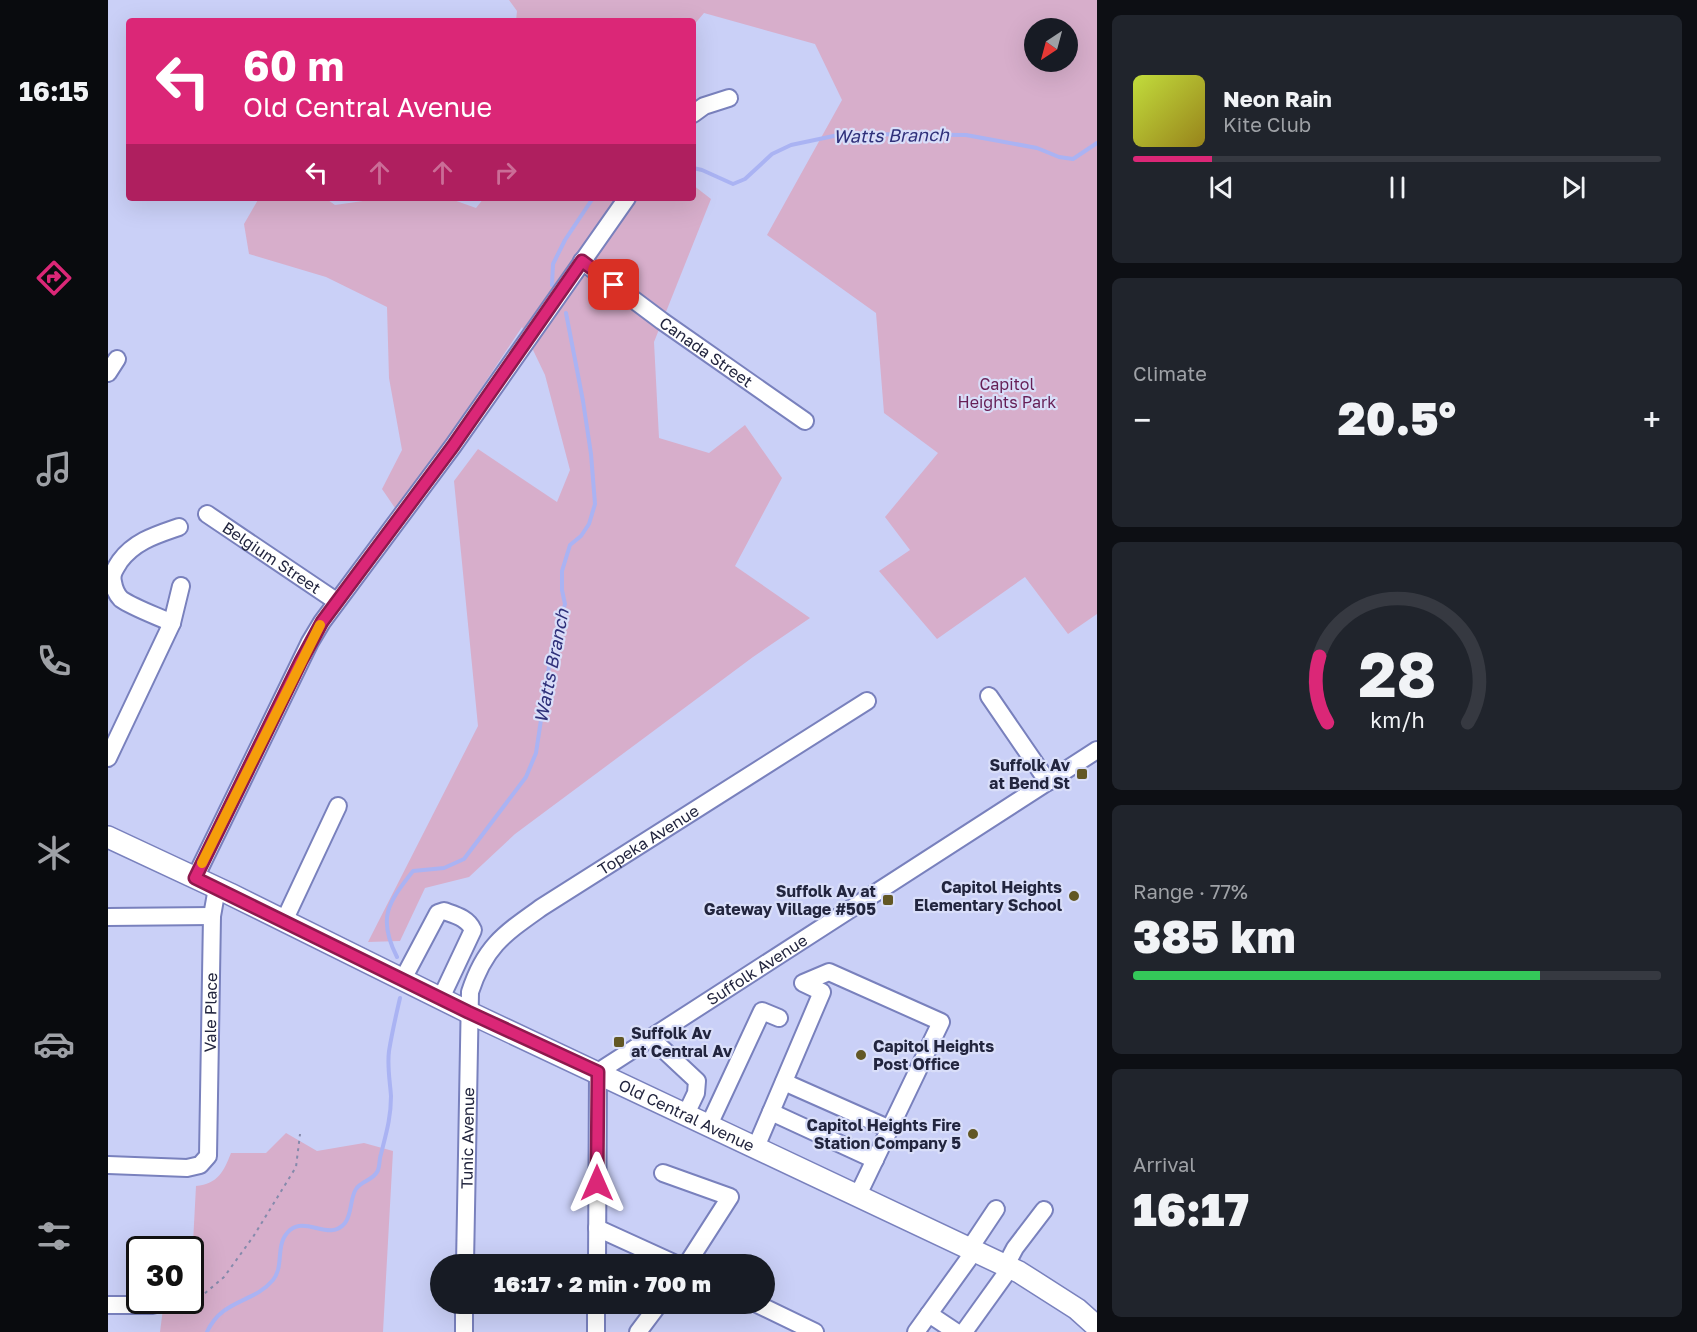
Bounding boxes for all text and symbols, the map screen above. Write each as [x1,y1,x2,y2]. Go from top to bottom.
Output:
north arrow [1024,18,1078,72]
map controls [1024,18,1078,72]
text: 60 m [243,40,344,90]
icon: left [144,42,222,120]
text: 16:15 [19,75,89,107]
text: Neon Rain [1223,85,1332,112]
text: Old Central Avenue [243,91,492,123]
text: Kite Club [1223,112,1311,136]
water label: Watts Branch [833,123,950,147]
icon: left [300,156,333,189]
icon: ahead [363,156,396,189]
icon: ahead [426,156,459,189]
icon: right [489,156,522,189]
icon: previous [1205,171,1238,204]
icon: pause [1381,171,1414,204]
icon: next [1557,171,1590,204]
icon: directions [33,257,75,299]
pin [588,259,639,310]
icon: arrive [597,268,630,301]
street label: Canada Street [656,312,757,391]
text: Climate [1133,361,1207,385]
park label: Capitol Heights Park [958,374,1056,412]
text: 20.5° [1338,391,1456,445]
text: − [1133,400,1151,439]
text: + [1643,400,1661,439]
icon: music [33,448,75,490]
street label: Belgium Street [219,517,325,598]
water label: Watts Branch [529,606,573,725]
text: 28 [1358,636,1436,711]
icon: phone [33,640,75,682]
text: km/h [1370,707,1424,733]
place label: Suffolk Av at Bend St [989,755,1070,793]
marker: Suffolk Av at Bend St [1075,767,1089,781]
street label: Topeka Avenue [594,800,702,879]
icon: climate [33,832,75,874]
place label: Capitol Heights Elementary School [914,877,1063,915]
text: Range · 77% [1133,879,1248,903]
place label: Suffolk Av at Gateway Village #505 [704,881,876,919]
marker: Capitol Heights Elementary School [1067,889,1081,903]
marker: Suffolk Av at Gateway Village #505 [881,893,895,907]
text: 385 km [1133,909,1296,963]
street label: Suffolk Avenue [703,930,811,1009]
street label: Vale Place [200,972,221,1052]
icon: car [33,1023,75,1065]
place label: Suffolk Av at Central Av [631,1023,733,1061]
marker: Suffolk Av at Central Av [612,1035,626,1049]
place label: Capitol Heights Post Office [873,1036,994,1074]
marker: Capitol Heights Post Office [854,1048,868,1062]
street label: Old Central Avenue [616,1075,758,1156]
street label: Tunic Avenue [456,1087,478,1189]
place label: Capitol Heights Fire Station Company 5 [807,1115,961,1153]
marker: Capitol Heights Fire Station Company 5 [966,1127,980,1141]
position arrow [565,1151,629,1215]
text: Arrival [1133,1152,1196,1176]
text: 16:17 [1133,1182,1249,1236]
icon: filters [33,1215,75,1257]
speed limit sign: 30 [126,1236,204,1314]
text: 16:17 · 2 min · 700 m [494,1270,711,1297]

